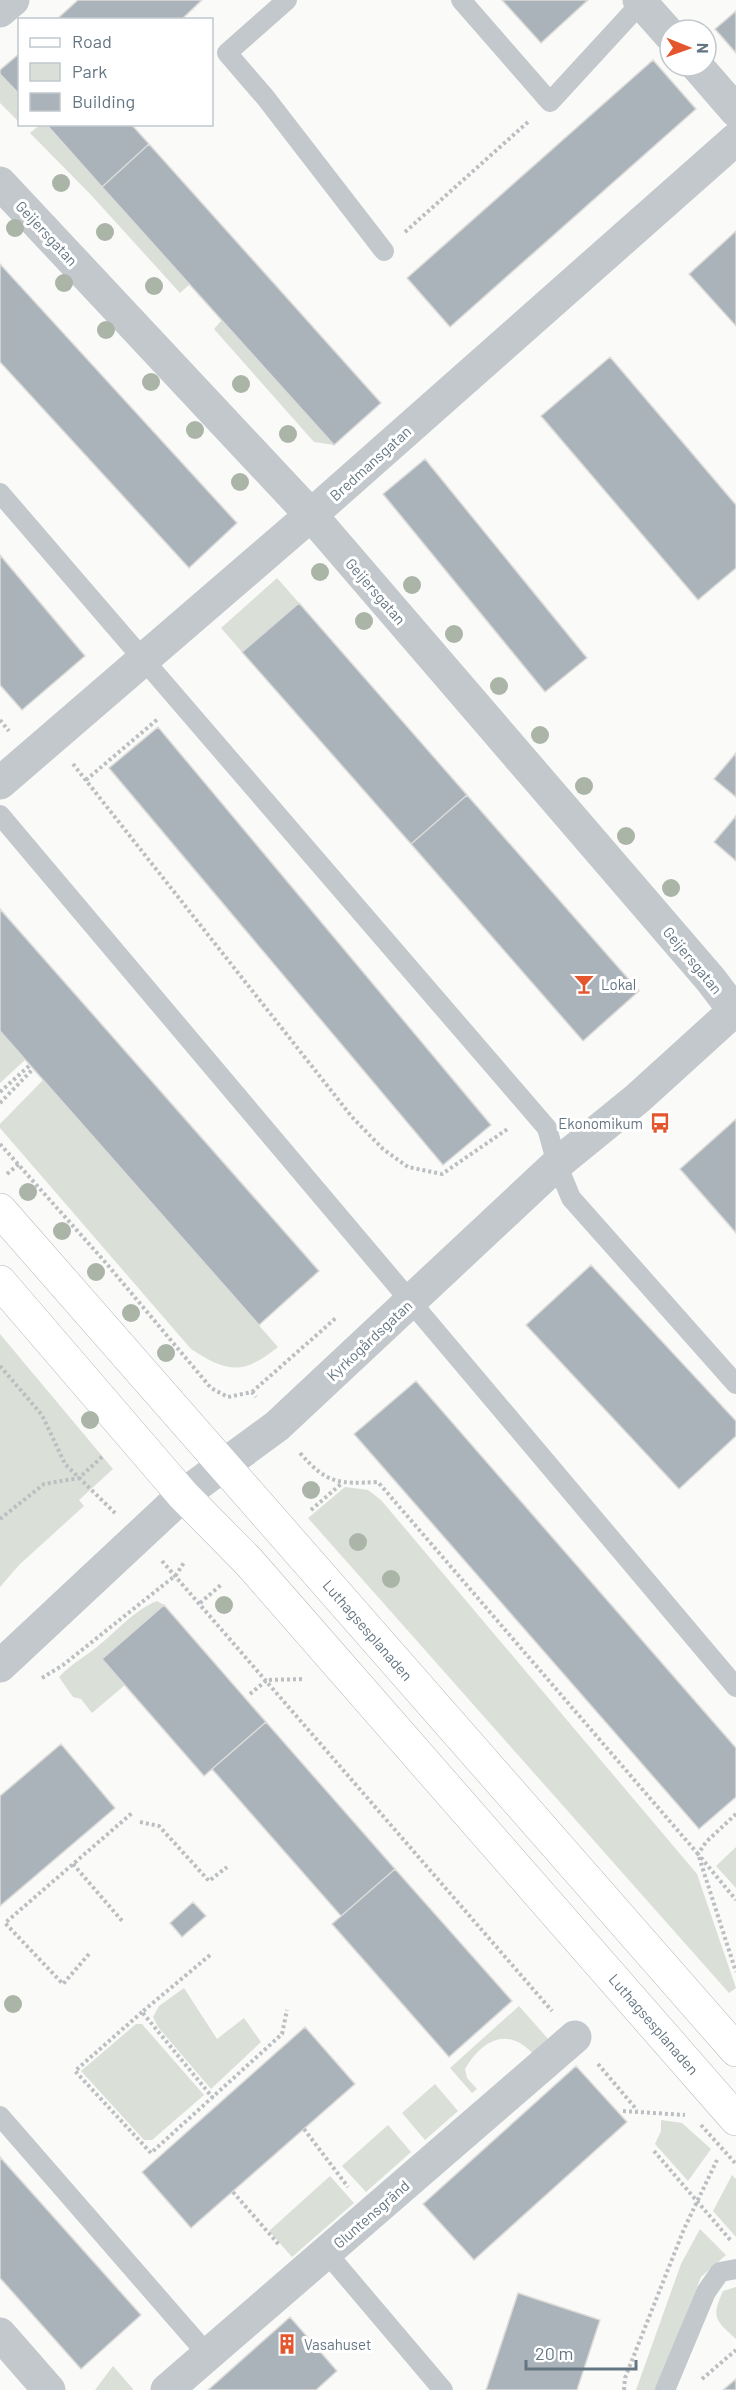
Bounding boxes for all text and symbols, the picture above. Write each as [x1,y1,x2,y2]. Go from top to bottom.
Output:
legend [18,18,213,126]
north arrow [658,18,718,78]
text: Road [72,30,112,52]
text: N [694,43,713,54]
text: Park [72,60,107,82]
text: Building [72,90,135,112]
street label: Geijersgatan [12,197,82,269]
street label: Bredmansgatan [326,422,414,504]
street label: Geijersgatan [342,554,410,628]
street label: Geijersgatan [660,923,726,997]
bar icon: Lokal [572,972,596,996]
place label: Lokal [601,975,636,993]
bus stop icon: Ekonomikum [648,1111,672,1135]
place label: Ekonomikum [558,1114,643,1132]
street label: Kyrkogårdsgatan [323,1296,415,1384]
street label: Luthagsesplanaden [319,1576,417,1684]
street label: Luthagsesplanaden [605,1970,703,2078]
street label: Gluntensgränd [329,2176,413,2252]
building icon: Vasahuset [275,2332,299,2356]
scale bar [526,2333,636,2371]
place label: Vasahuset [304,2335,371,2353]
text: 20 m [535,2342,573,2364]

